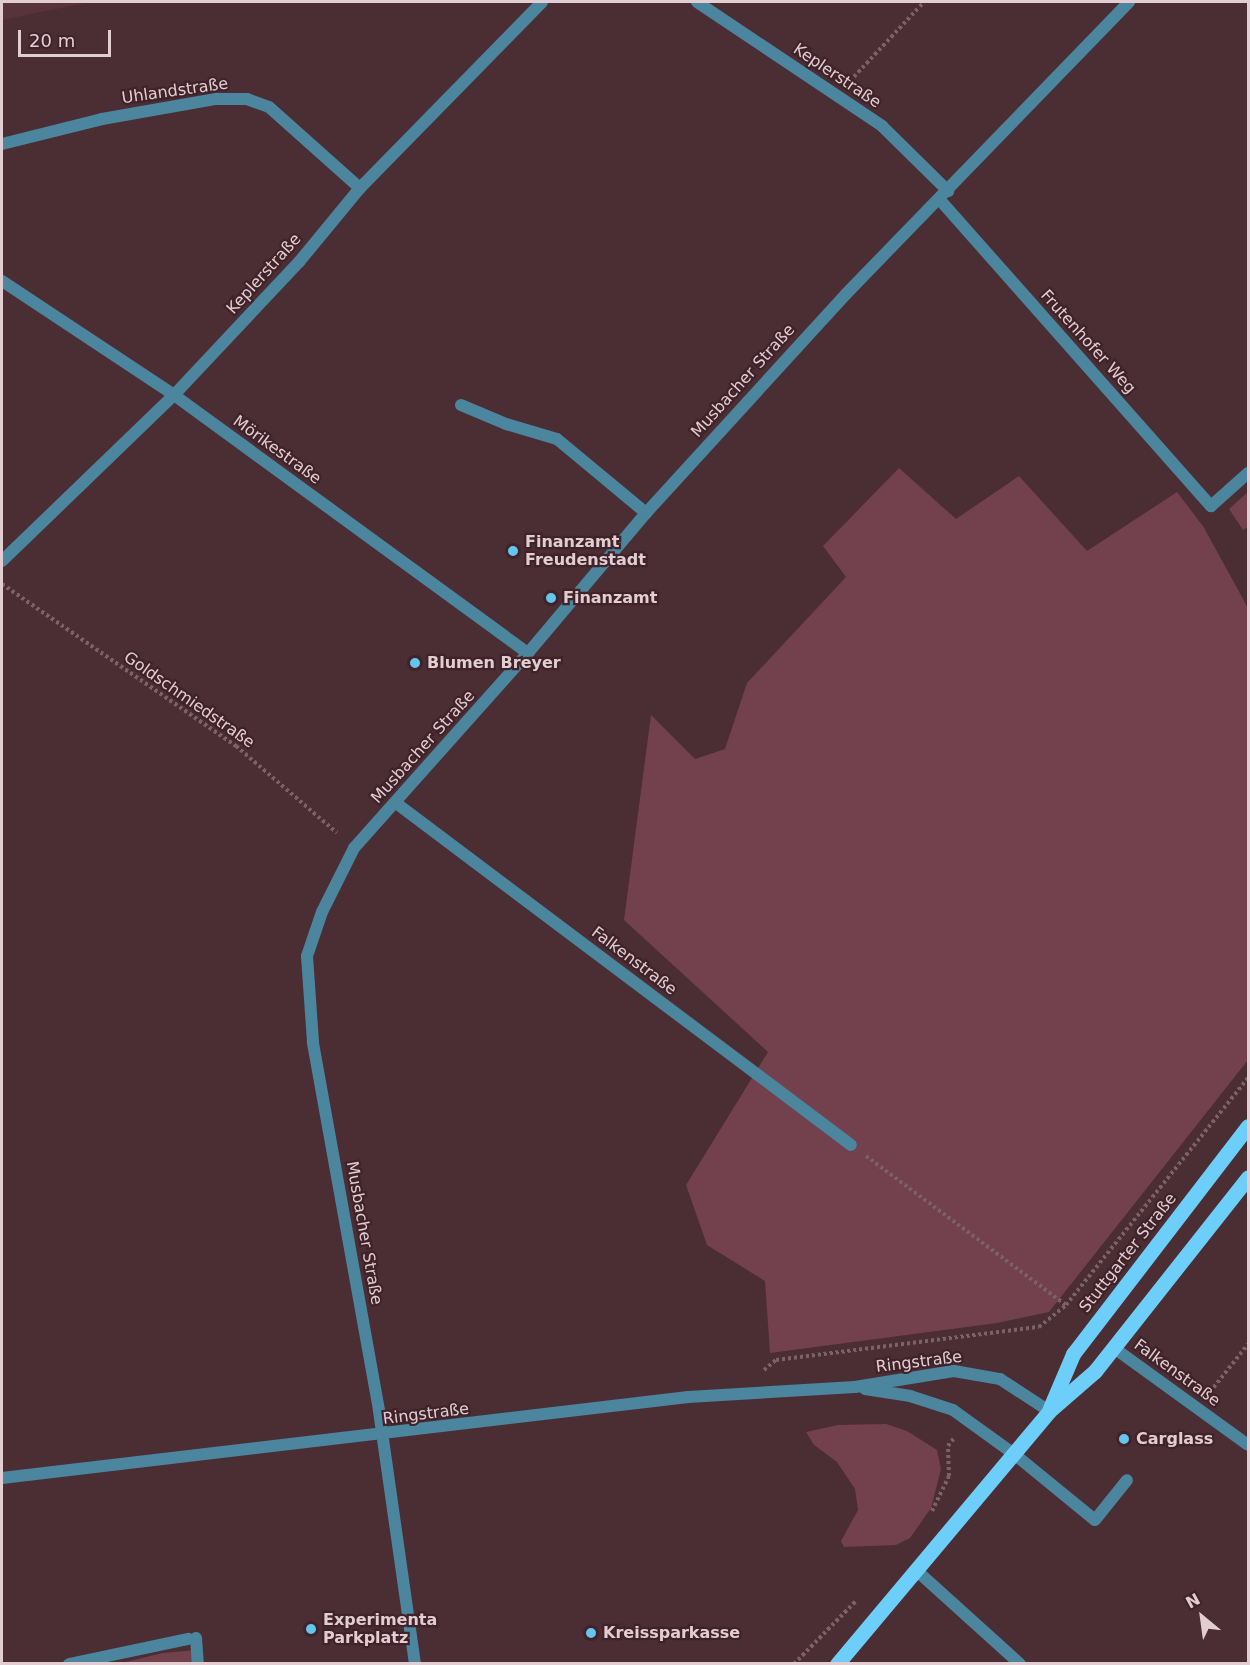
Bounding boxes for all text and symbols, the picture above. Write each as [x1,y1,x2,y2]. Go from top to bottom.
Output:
scale bar [21,18,114,56]
text: 20 m [29,30,75,51]
street label: Keplerstraße [790,40,884,112]
street label: Uhlandstraße [121,74,229,108]
street label: Keplerstraße [223,230,305,318]
street label: Frutenhofer Weg [1036,286,1140,398]
street label: Musbacher Straße [687,321,799,441]
street label: Mörikestraße [229,412,325,488]
place label: Finanzamt Freudenstadt [525,532,646,570]
marker: Finanzamt Freudenstadt [506,544,520,558]
place label: Finanzamt [563,588,657,608]
marker: Finanzamt [544,591,558,605]
street label: Goldschmiedstraße [120,648,258,752]
place label: Blumen Breyer [427,653,561,673]
marker: Blumen Breyer [408,656,422,670]
street label: Musbacher Straße [367,687,479,807]
street label: Falkenstraße [588,923,680,999]
street label: Musbacher Straße [342,1160,386,1306]
street label: Stuttgarter Straße [1075,1189,1181,1317]
street label: Falkenstraße [1130,1335,1224,1411]
street label: Ringstraße [875,1347,963,1377]
street label: Ringstraße [382,1399,470,1429]
place label: Carglass [1136,1429,1213,1449]
marker: Carglass [1117,1432,1131,1446]
north arrow [1172,1587,1232,1647]
text: N [1183,1589,1203,1612]
place label: Experimenta Parkplatz [323,1610,437,1648]
marker: Experimenta Parkplatz [304,1622,318,1636]
place label: Kreissparkasse [603,1623,740,1643]
marker: Kreissparkasse [584,1626,598,1640]

